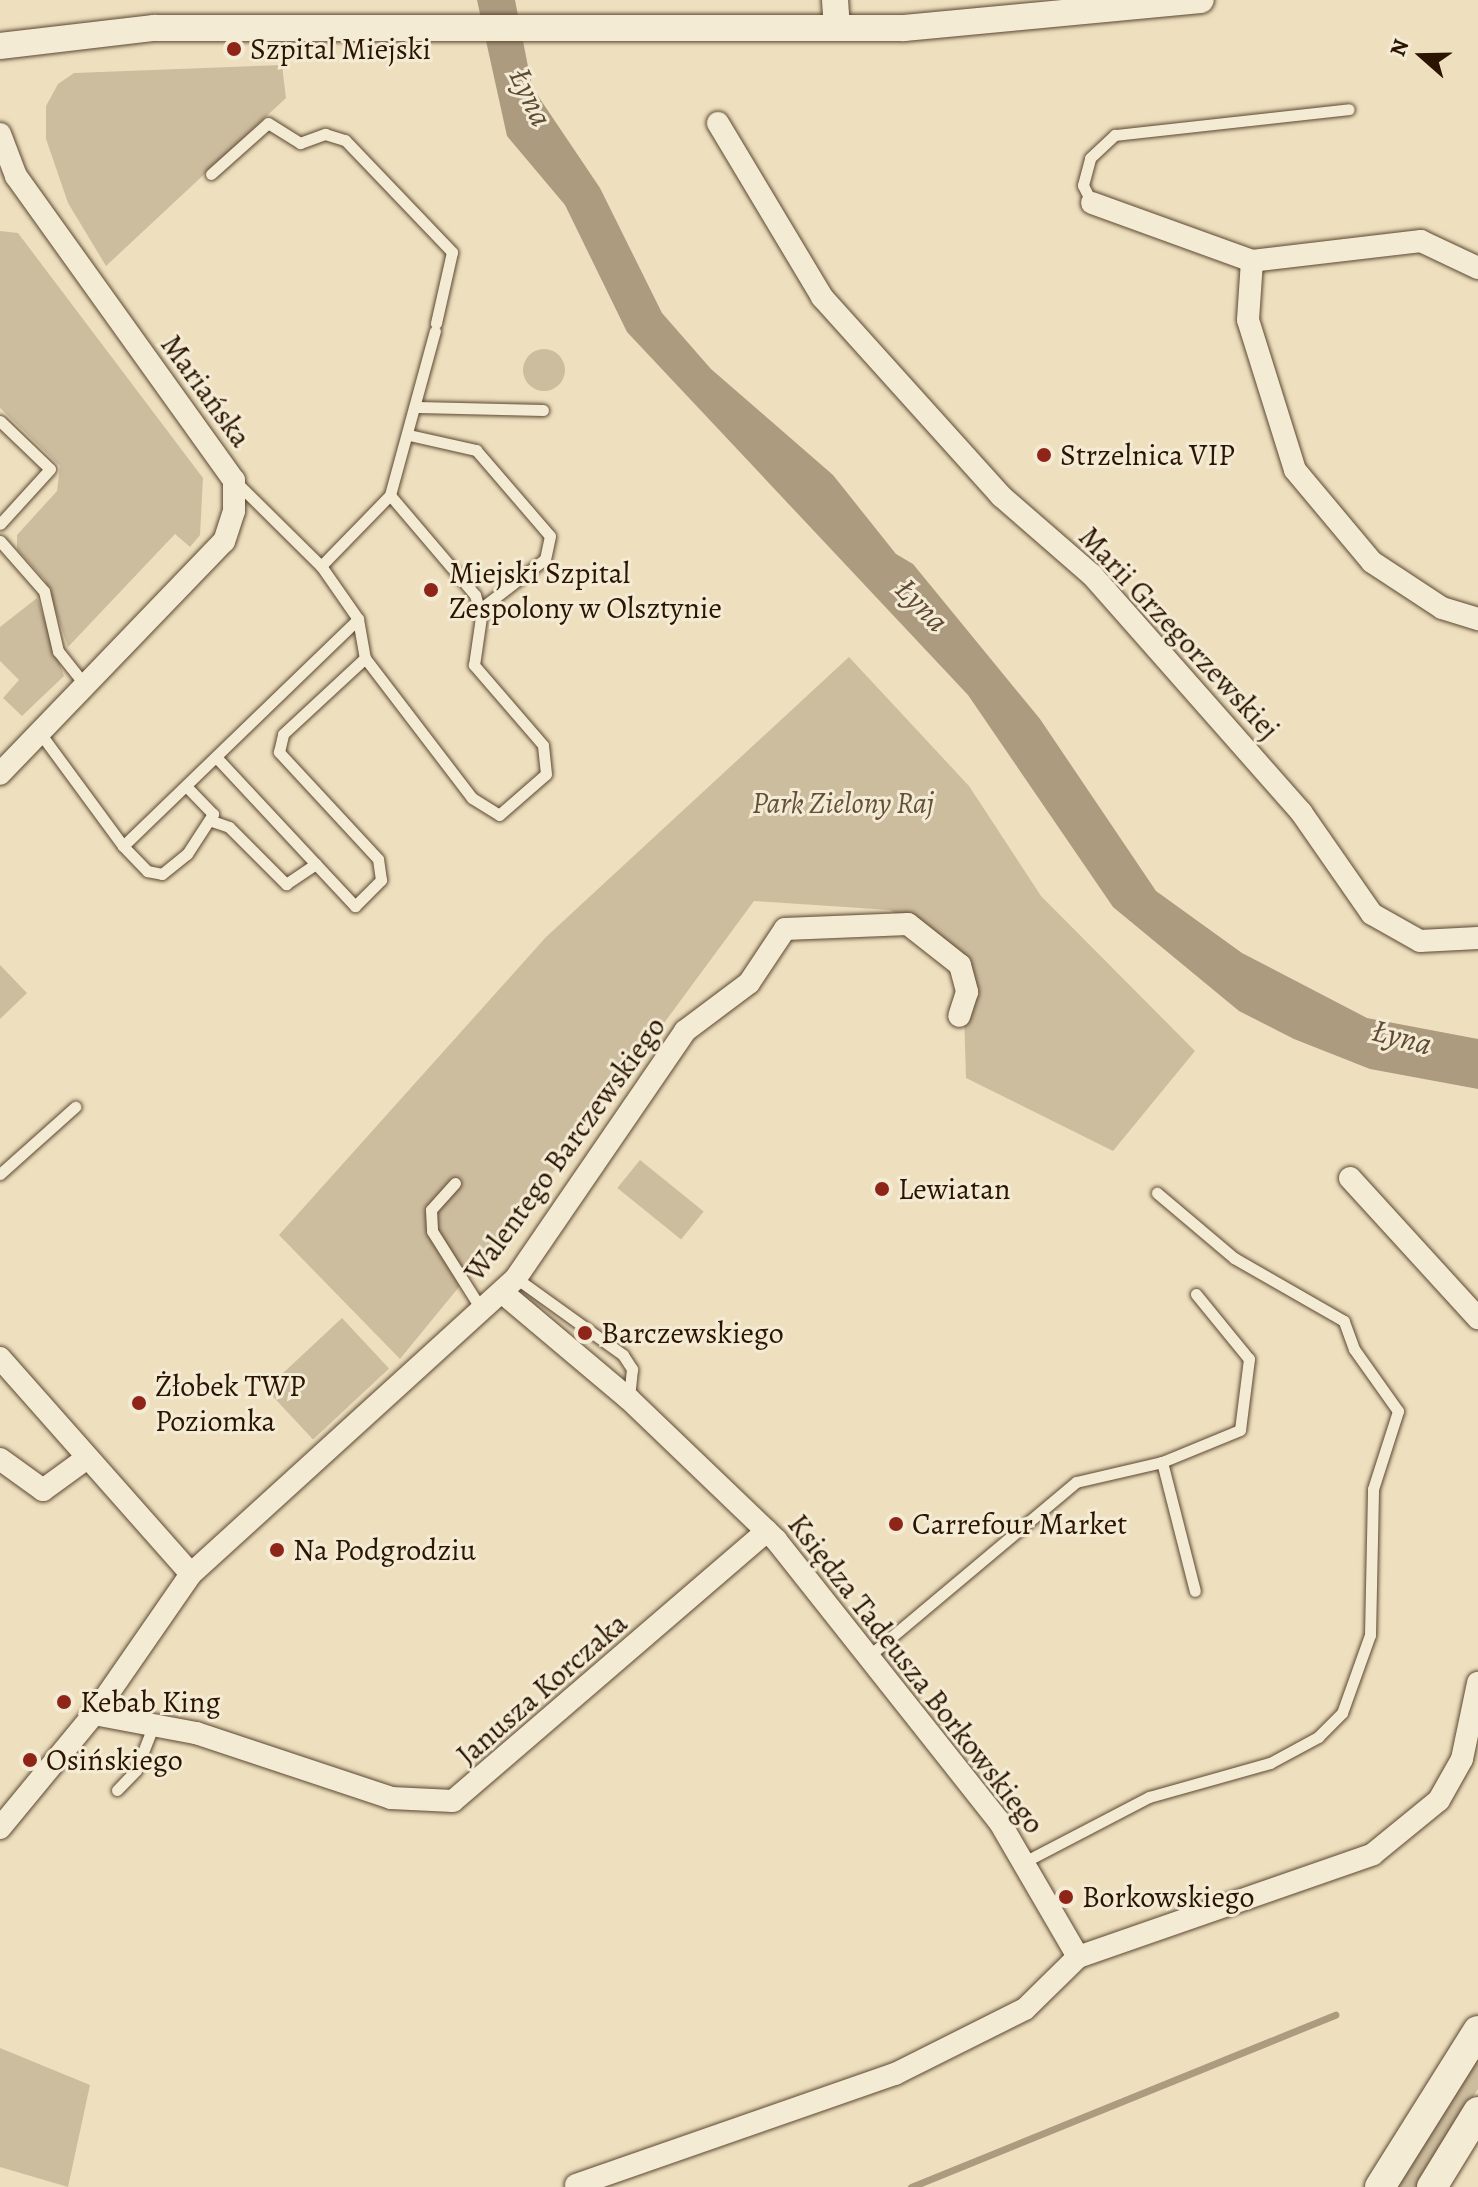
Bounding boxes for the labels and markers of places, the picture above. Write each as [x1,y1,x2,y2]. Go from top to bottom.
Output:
place label: Szpital Miejski [250,31,431,67]
marker: Szpital Miejski [225,40,243,58]
place label: Strzelnica VIP [1060,437,1235,473]
marker: Strzelnica VIP [1035,446,1053,464]
place label: Miejski Szpital Zespolony w Olsztynie [449,555,722,626]
marker: Miejski Szpital Zespolony w Olsztynie [420,579,442,601]
place label: Lewiatan [898,1171,1011,1207]
marker: Lewiatan [873,1180,891,1198]
place label: Barczewskiego [601,1315,784,1351]
marker: Barczewskiego [576,1324,594,1342]
place label: Żłobek TWP Poziomka [155,1368,305,1438]
marker: Żłobek TWP Poziomka [130,1394,148,1412]
place label: Carrefour Market [912,1506,1127,1542]
marker: Carrefour Market [887,1515,905,1533]
place label: Na Podgrodziu [293,1532,476,1568]
marker: Na Podgrodziu [268,1541,286,1559]
place label: Kebab King [80,1684,221,1720]
marker: Kebab King [55,1693,73,1711]
place label: Osińskiego [46,1742,183,1778]
marker: Osińskiego [21,1751,39,1769]
place label: Borkowskiego [1082,1879,1254,1915]
marker: Borkowskiego [1057,1888,1075,1906]

